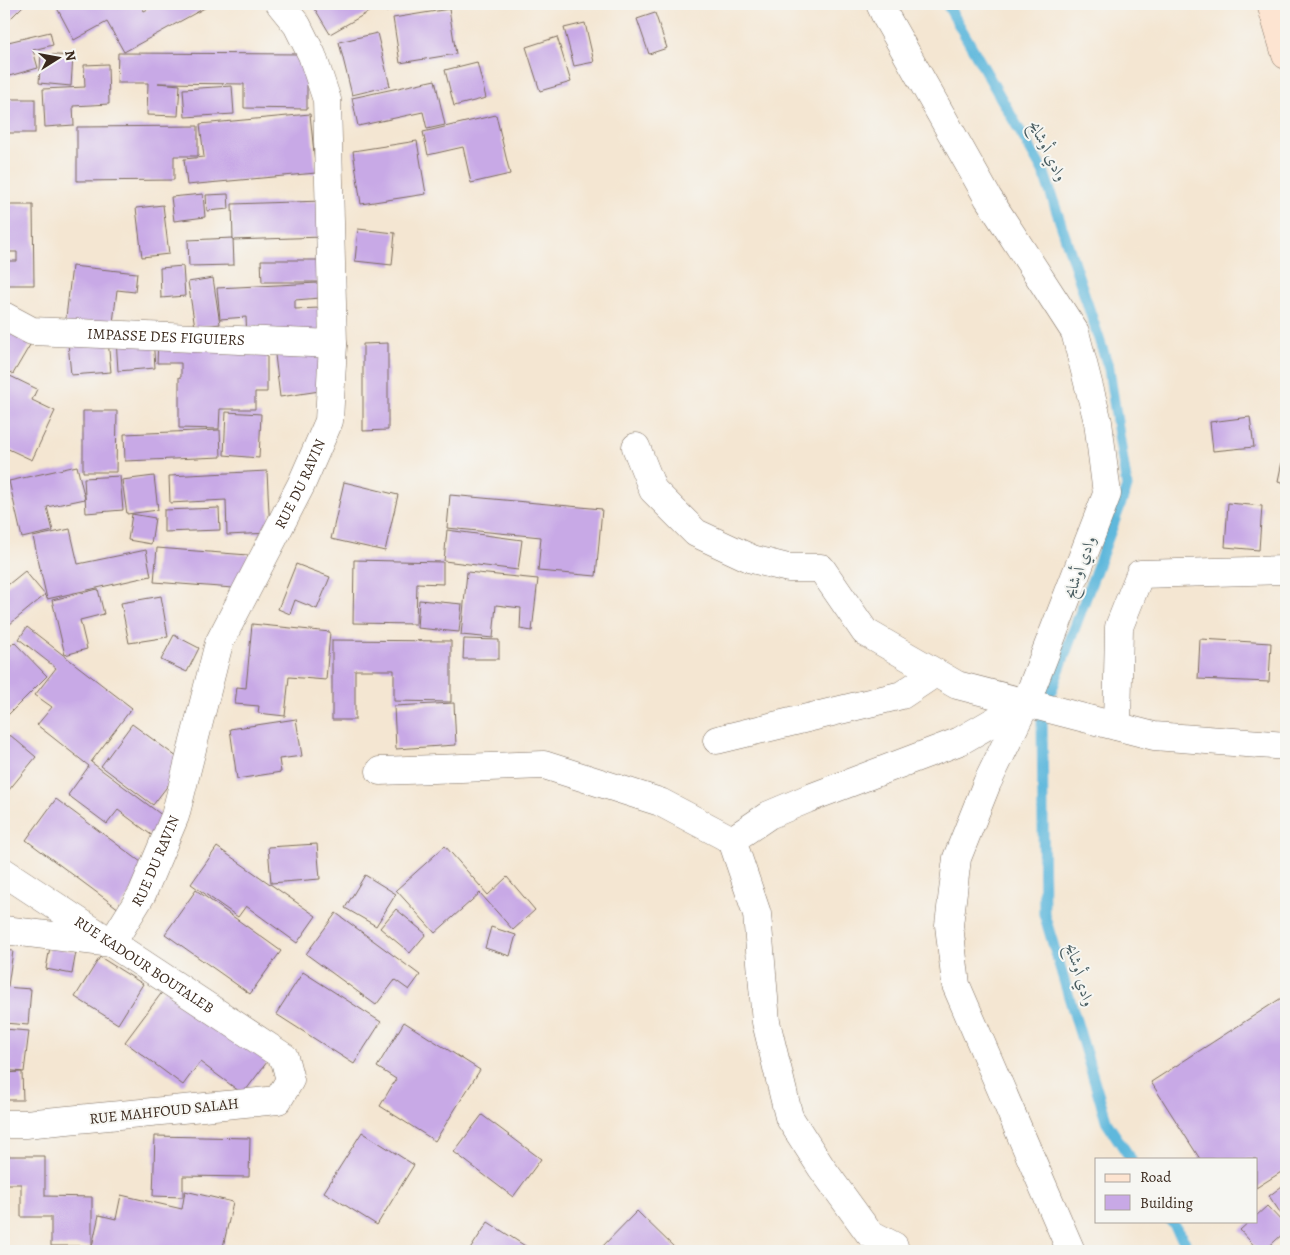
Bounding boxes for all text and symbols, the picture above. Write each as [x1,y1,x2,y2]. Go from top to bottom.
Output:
north arrow [32,32,82,82]
text: N [60,49,81,62]
water label: وادي أوشايح [1022,116,1074,186]
street label: IMPASSE DES FIGUIERS [87,323,245,350]
street label: RUE DU RAVIN [270,436,330,532]
water label: وادي أوشايح [1058,532,1103,602]
street label: RUE DU RAVIN [127,812,184,910]
street label: RUE KADOUR BOUTALEB [70,911,218,1018]
water label: وادي أوشايح [1058,940,1101,1010]
street label: RUE MAHFOUD SALAH [88,1093,240,1129]
legend [1095,1158,1258,1222]
text: Road [1140,1167,1172,1187]
text: Building [1140,1193,1193,1213]

